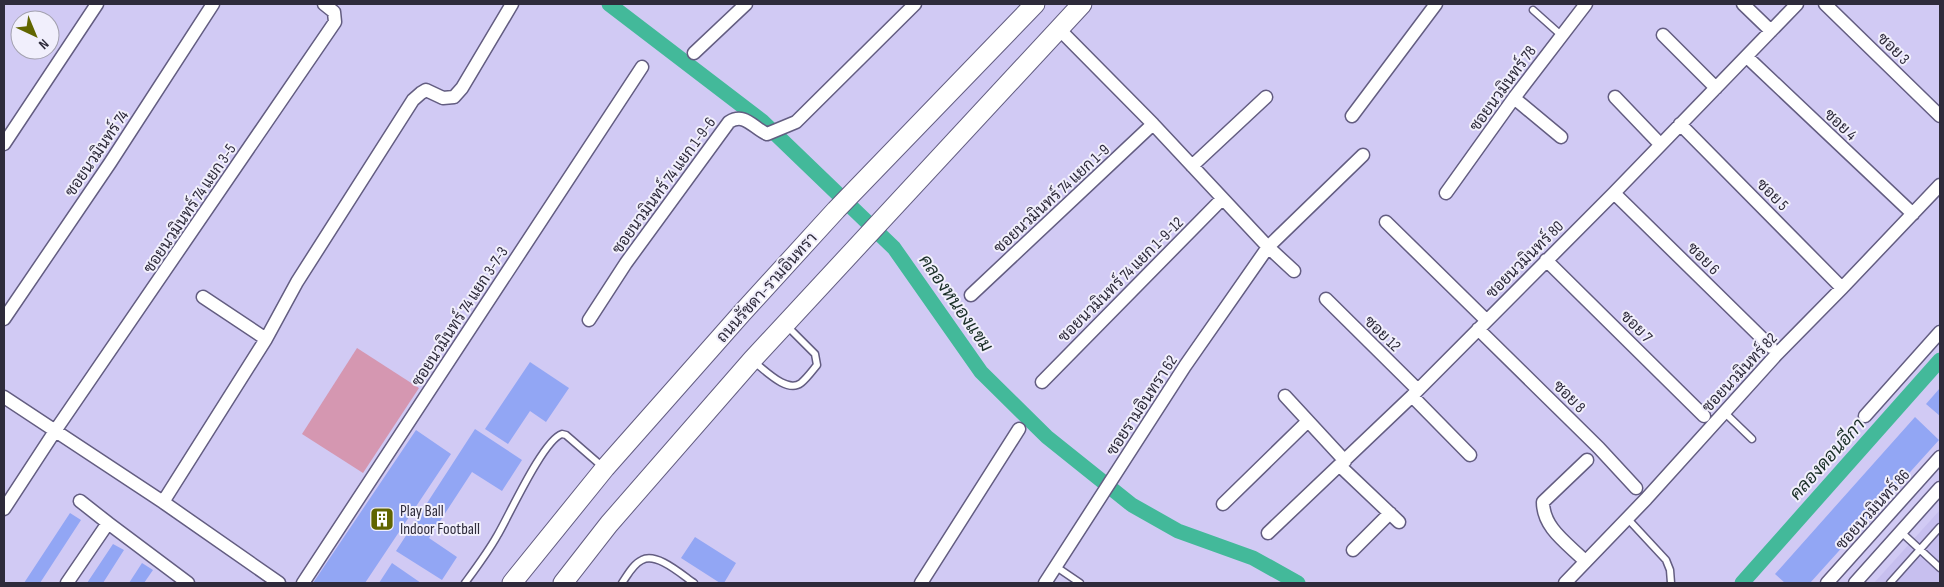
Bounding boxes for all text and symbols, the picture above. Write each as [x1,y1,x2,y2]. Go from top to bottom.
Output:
north arrow [10,10,60,60]
street label: ซอย 3 [1873,29,1913,69]
text: N [35,35,52,53]
street label: ซอยนวมินทร์ 78 [1463,40,1541,135]
street label: ซอยนวมินทร์ 74 [58,105,133,201]
street label: ซอย 4 [1820,105,1860,145]
street label: ซอยนวมินทร์ 74 แยก 1-9-6 [605,112,720,258]
street label: ซอยนวมินทร์ 74 แยก 3-5 [137,138,241,277]
street label: ซอยนวมินทร์ 74 แยก 1-9 [988,138,1114,258]
street label: ซอย 5 [1752,175,1792,215]
street label: ซอยนวมินทร์ 74 แยก 1-9-12 [1052,211,1188,347]
street label: ซอยนวมินทร์ 80 [1480,215,1568,303]
street label: ถนนรัชดา-รามอินทรา [711,228,821,347]
street label: ซอย 6 [1683,239,1723,279]
street label: ซอยนวมินทร์ 74 แยก 3-7-3 [405,241,513,390]
water label: คลองหนองแขม [914,251,997,356]
street label: ซอย 7 [1616,307,1656,347]
street label: ซอย 12 [1360,312,1404,356]
street label: ซอยนวมินทร์ 82 [1696,327,1782,417]
street label: ซอยรามอินทรา 62 [1102,352,1182,459]
street label: ซอย 8 [1549,377,1589,417]
water label: คลองดอนอีกา [1783,412,1870,504]
street label: ซอยนวมินทร์ 86 [1829,463,1914,554]
place label: Play Ball Indoor Football [400,502,480,539]
building icon: Play Ball Indoor Football [369,506,395,532]

